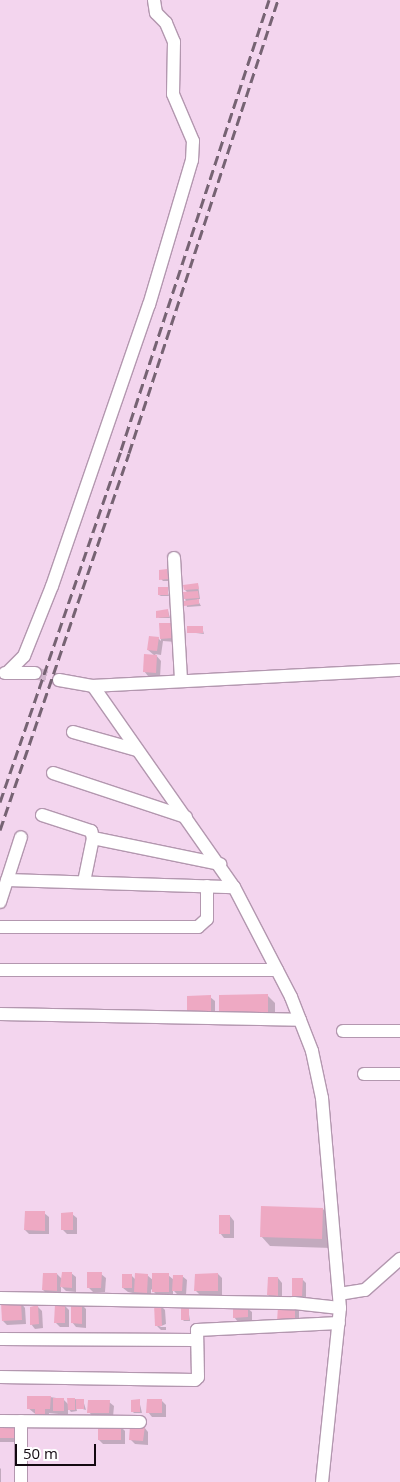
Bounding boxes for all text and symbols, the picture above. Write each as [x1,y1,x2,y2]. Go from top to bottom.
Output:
scale bar [18,1434,99,1466]
text: 50 m [23,1443,58,1463]

